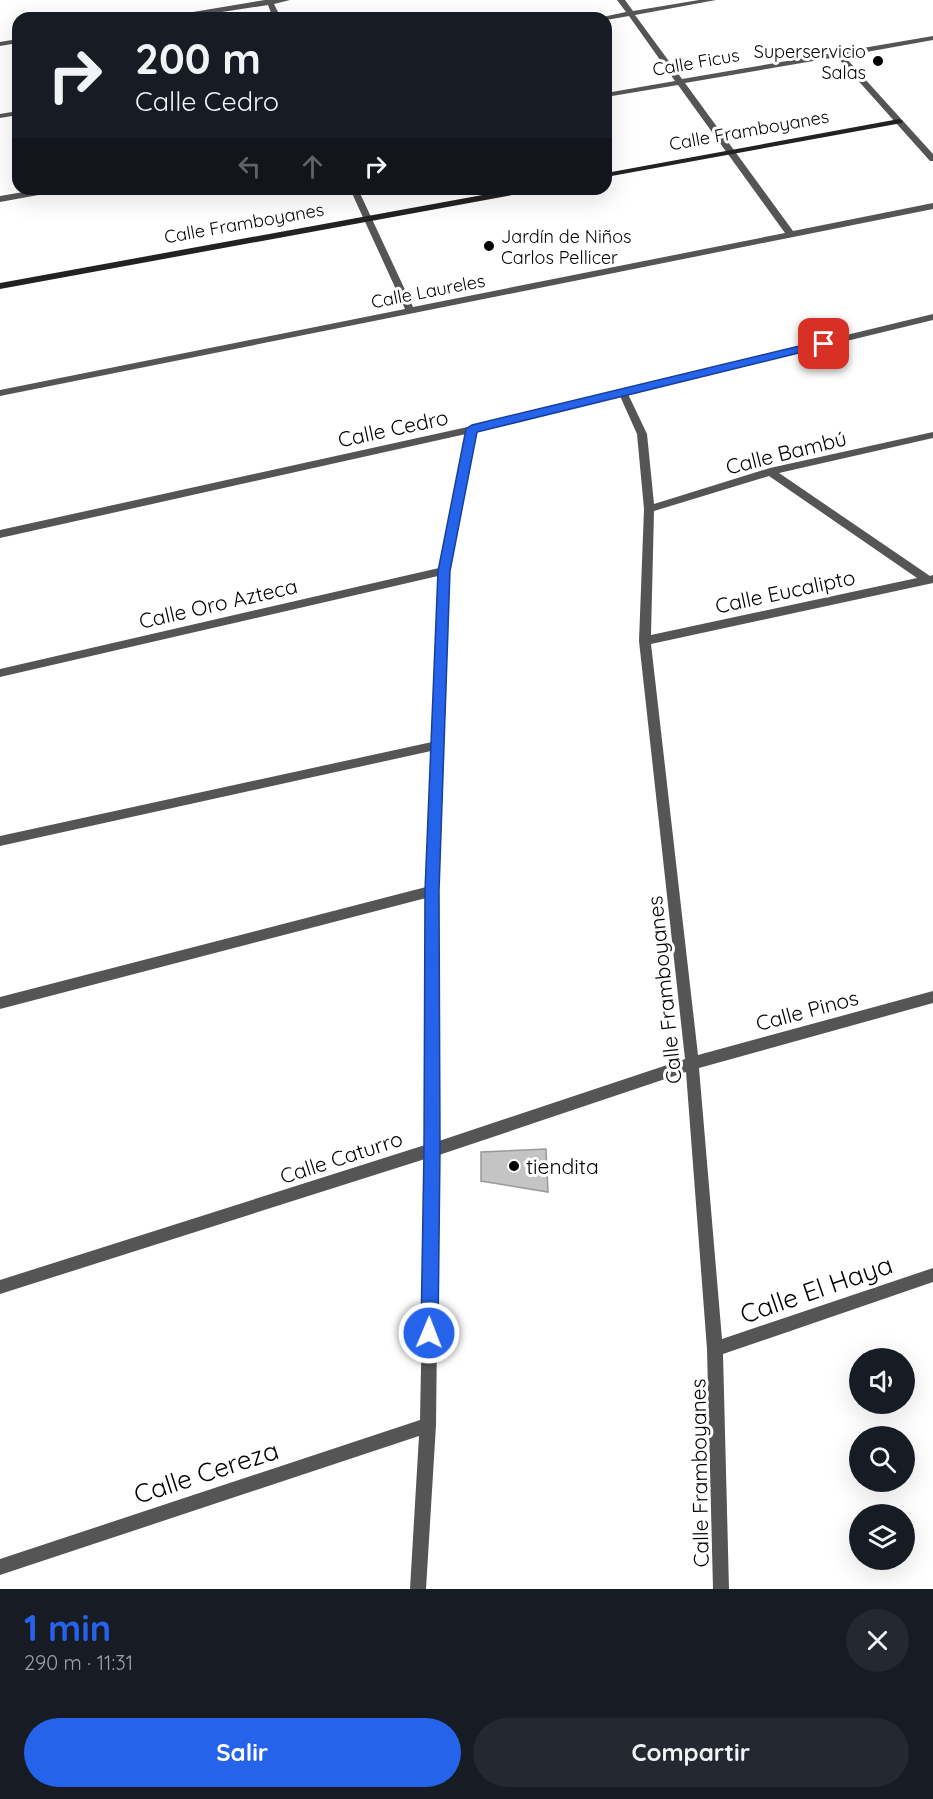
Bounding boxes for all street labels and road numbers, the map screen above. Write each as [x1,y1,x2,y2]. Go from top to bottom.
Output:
street label: Calle Ficus [651,43,741,81]
street label: Calle Framboyanes [667,105,831,155]
street label: Calle Framboyanes [162,198,326,248]
street label: Calle Laureles [369,269,487,313]
street label: Calle Cedro [335,404,451,452]
street label: Calle Bambú [723,424,849,480]
street label: Calle Eucalipto [713,563,857,619]
street label: Calle Oro Azteca [136,572,300,634]
street label: Calle Framboyanes [641,895,687,1085]
street label: Calle Pinos [753,984,861,1036]
street label: Calle Caturro [276,1125,406,1189]
street label: Calle El Haya [735,1248,897,1330]
street label: Calle Framboyanes [684,1378,714,1568]
street label: Calle Cereza [129,1433,283,1511]

